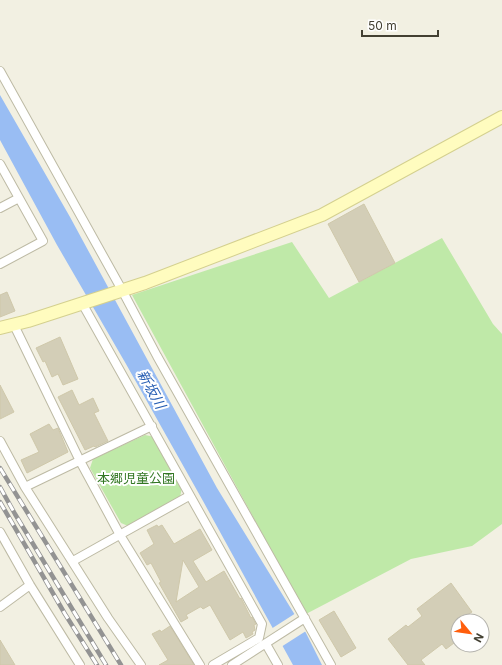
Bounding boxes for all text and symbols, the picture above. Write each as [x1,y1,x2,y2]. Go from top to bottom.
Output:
scale bar [362,12,438,38]
text: 50 m [368,18,397,33]
water label: 新坂川 [134,367,171,413]
park label: 本郷児童公園 [97,470,175,486]
north arrow [450,613,490,653]
text: N [471,631,487,645]

